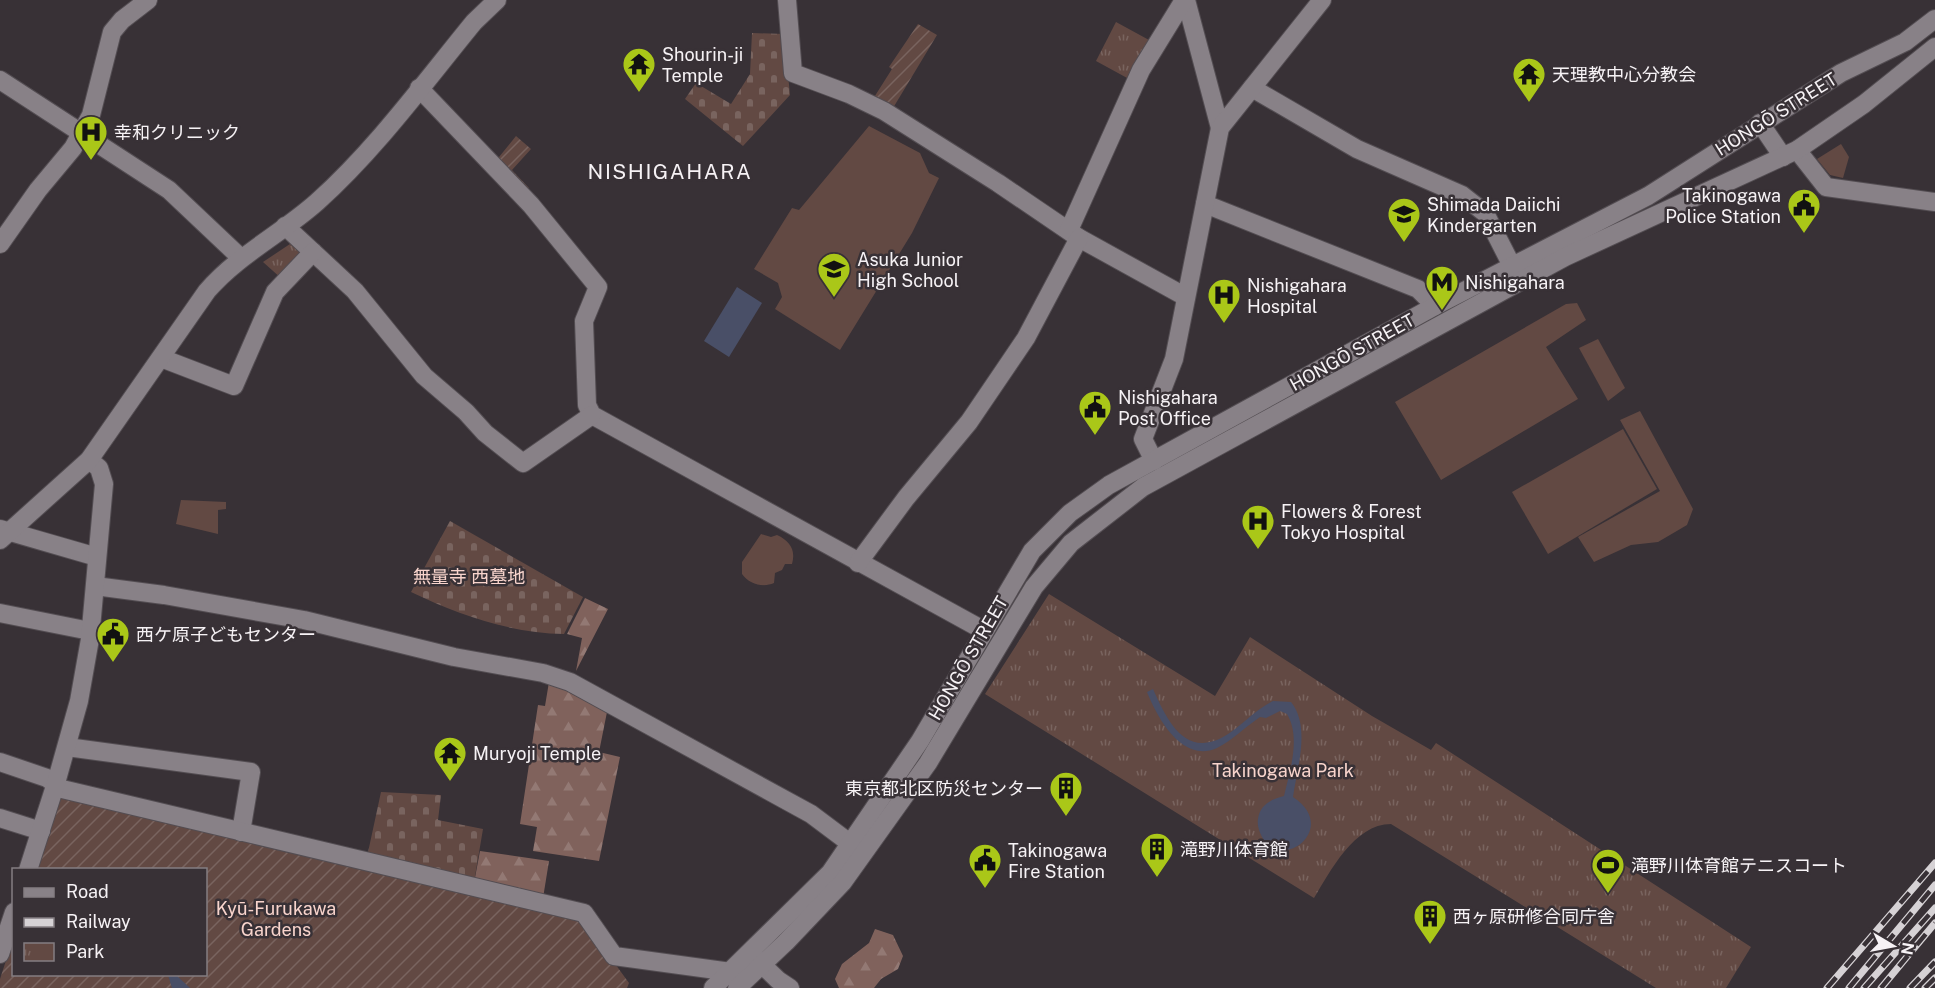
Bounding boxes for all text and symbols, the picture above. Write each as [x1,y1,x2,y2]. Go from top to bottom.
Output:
place label: Shourin-ji Temple [662,44,743,86]
temple icon: Shourin-ji Temple [621,46,657,93]
temple icon: 天理教中心分教会 [1511,56,1547,103]
place label: 天理教中心分教会 [1552,64,1696,85]
street label: HONGŌ STREET [1711,67,1841,160]
hospital icon: 幸和クリニック [73,114,109,161]
place label: 幸和クリニック [114,122,240,143]
district label: NISHIGAHARA [588,159,752,184]
place label: Takinogawa Police Station [1665,185,1781,227]
public building icon: Takinogawa Police Station [1786,187,1822,234]
place label: Shimada Daiichi Kindergarten [1427,194,1561,236]
school or university icon: Shimada Daiichi Kindergarten [1386,196,1422,243]
place label: Asuka Junior High School [857,249,963,291]
school or university icon: Asuka Junior High School [816,251,852,298]
metro station icon: Nishigahara [1424,264,1460,311]
place label: Nishigahara [1465,272,1565,293]
place label: Nishigahara Hospital [1247,275,1347,317]
hospital icon: Nishigahara Hospital [1206,277,1242,324]
street label: HONGŌ STREET [1285,308,1418,395]
place label: Nishigahara Post Office [1118,387,1218,429]
public building icon: Nishigahara Post Office [1077,389,1113,436]
place label: Flowers & Forest Tokyo Hospital [1281,501,1422,543]
hospital icon: Flowers & Forest Tokyo Hospital [1240,503,1276,550]
park label: 無量寺 西墓地 [413,566,525,587]
street label: HONGŌ STREET [923,592,1012,724]
public building icon: 西ケ原子どもセンター [95,616,131,663]
place label: 西ケ原子どもセンター [136,624,316,645]
temple icon: Muryoji Temple [432,735,468,782]
place label: Muryoji Temple [473,743,601,764]
park label: Takinogawa Park [1212,760,1354,781]
building icon: 東京都北区防災センター [1048,770,1084,817]
place label: 東京都北区防災センター [845,778,1043,799]
building icon: 滝野川体育館 [1139,831,1175,878]
place label: 滝野川体育館 [1180,839,1288,860]
place label: Takinogawa Fire Station [1008,840,1107,882]
public building icon: Takinogawa Fire Station [967,842,1003,889]
sports icon: 滝野川体育館テニスコート [1590,847,1626,894]
place label: 滝野川体育館テニスコート [1631,855,1847,876]
legend [12,868,207,976]
text: Road [66,881,109,902]
park label: Kyū-Furukawa Gardens [216,898,336,940]
building icon: 西ヶ原研修合同庁舎 [1412,898,1448,945]
place label: 西ヶ原研修合同庁舎 [1453,906,1615,927]
text: Railway [66,911,131,932]
north arrow [1863,916,1923,976]
text: Park [66,941,104,962]
text: N [1897,941,1918,956]

